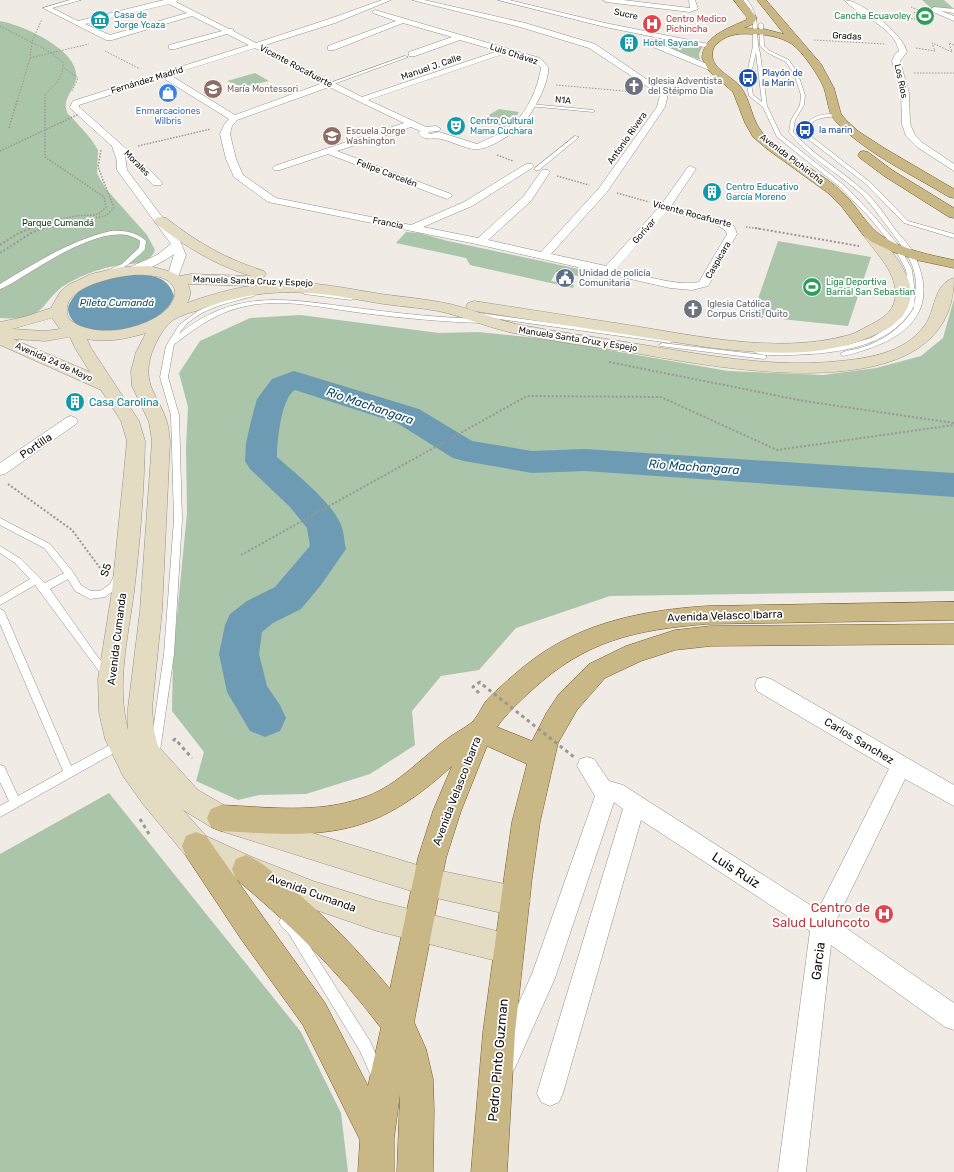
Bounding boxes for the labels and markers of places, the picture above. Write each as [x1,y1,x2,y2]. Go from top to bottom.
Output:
sports icon: Cancha Ecuavoley [914,5,936,27]
museum icon: Casa de Jorge Ycaza [89,9,111,31]
place label: Casa de Jorge Ycaza [114,10,165,30]
place label: Cancha Ecuavoley [834,11,911,21]
hospital icon: Centro Medico Pichincha [641,13,663,35]
place label: Centro Medico Pichincha [666,14,727,34]
building icon: Hotel Sayana [618,32,640,54]
place label: Hotel Sayana [643,38,698,48]
bus stop icon: Playón de la Marín [737,67,759,89]
place label: Playón de la Marín [762,68,803,88]
church icon: Iglesia Adventista del Stéipmo Día [623,75,645,97]
place label: Iglesia Adventista del Stéipmo Día [648,76,722,96]
school or university icon: María Montessori [202,78,224,100]
shop icon: Enmarcaciones Wilbris [157,82,179,104]
place label: María Montessori [227,84,298,94]
place label: Enmarcaciones Wilbris [136,106,201,126]
theatre icon: Centro Cultural Mama Cuchara [445,115,467,137]
place label: Centro Cultural Mama Cuchara [470,116,534,136]
bus stop icon: la marin [794,119,816,141]
school or university icon: Escuela Jorge Washington [321,125,343,147]
place label: la marin [819,125,852,135]
place label: Escuela Jorge Washington [346,126,405,146]
building icon: Centro Educativo García Moreno [701,181,723,203]
place label: Centro Educativo García Moreno [726,182,798,202]
public building icon: Unidad de policía Comunitaria [554,267,576,289]
place label: Unidad de policía Comunitaria [579,268,650,288]
sports icon: Liga Deportiva Barrial San Sebastian [801,276,823,298]
place label: Liga Deportiva Barrial San Sebastian [826,277,915,297]
church icon: Iglesia Católica Corpus Cristi, Quito [682,298,704,320]
place label: Iglesia Católica Corpus Cristi, Quito [707,299,788,319]
building icon: Casa Carolina [64,391,86,413]
place label: Casa Carolina [89,396,159,409]
place label: Centro de Salud Luluncoto [772,900,870,930]
hospital icon: Centro de Salud Luluncoto [873,903,895,925]

